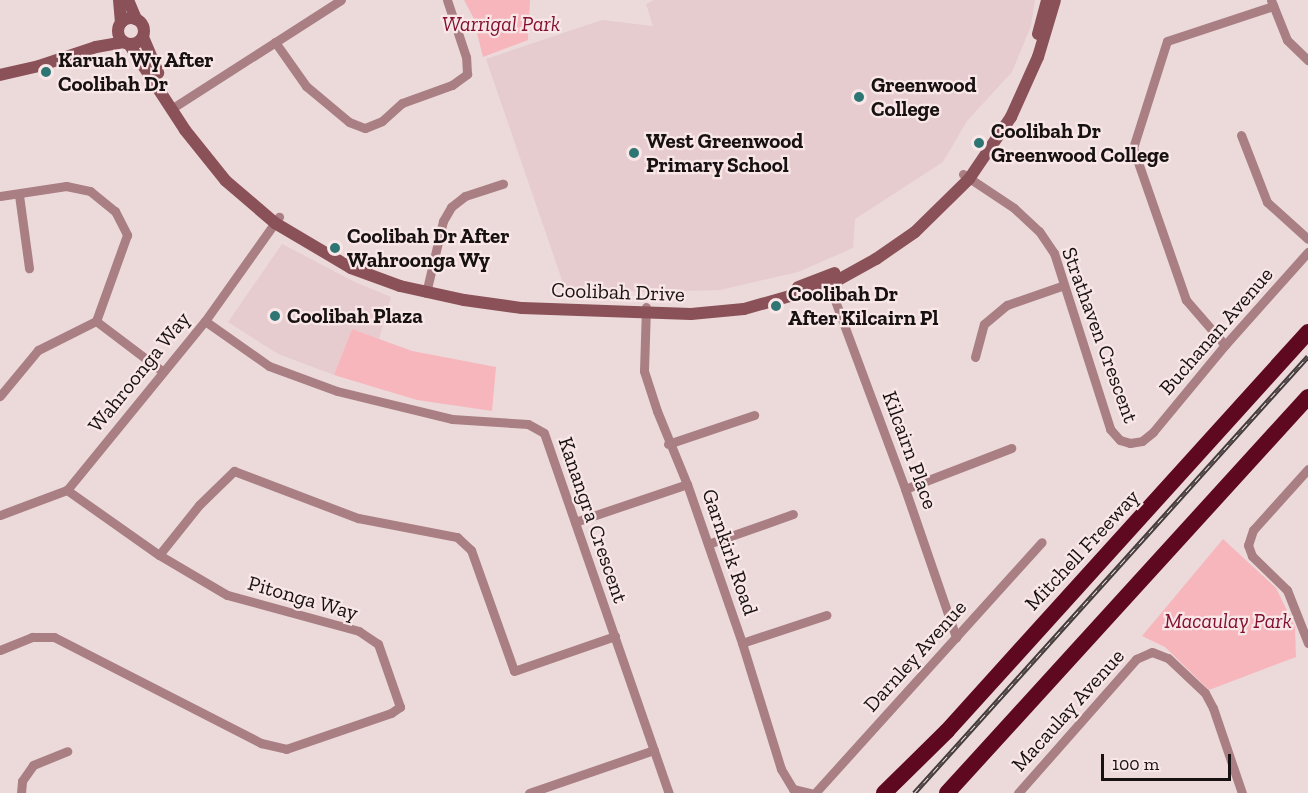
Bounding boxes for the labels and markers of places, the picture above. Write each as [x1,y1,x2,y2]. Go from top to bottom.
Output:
place label: Karuah Wy After Coolibah Dr [58,47,215,97]
marker: Karuah Wy After Coolibah Dr [39,65,53,79]
place label: Greenwood College [871,72,977,122]
marker: Greenwood College [852,90,866,104]
place label: Coolibah Dr Greenwood College [991,118,1169,168]
place label: West Greenwood Primary School [646,128,803,178]
marker: Coolibah Dr Greenwood College [972,136,986,150]
marker: West Greenwood Primary School [627,146,641,160]
place label: Coolibah Dr After Wahroonga Wy [347,223,510,273]
marker: Coolibah Dr After Wahroonga Wy [328,241,342,255]
place label: Coolibah Dr After Kilcairn Pl [788,281,939,331]
marker: Coolibah Dr After Kilcairn Pl [769,299,783,313]
place label: Coolibah Plaza [287,303,423,329]
marker: Coolibah Plaza [268,309,282,323]

